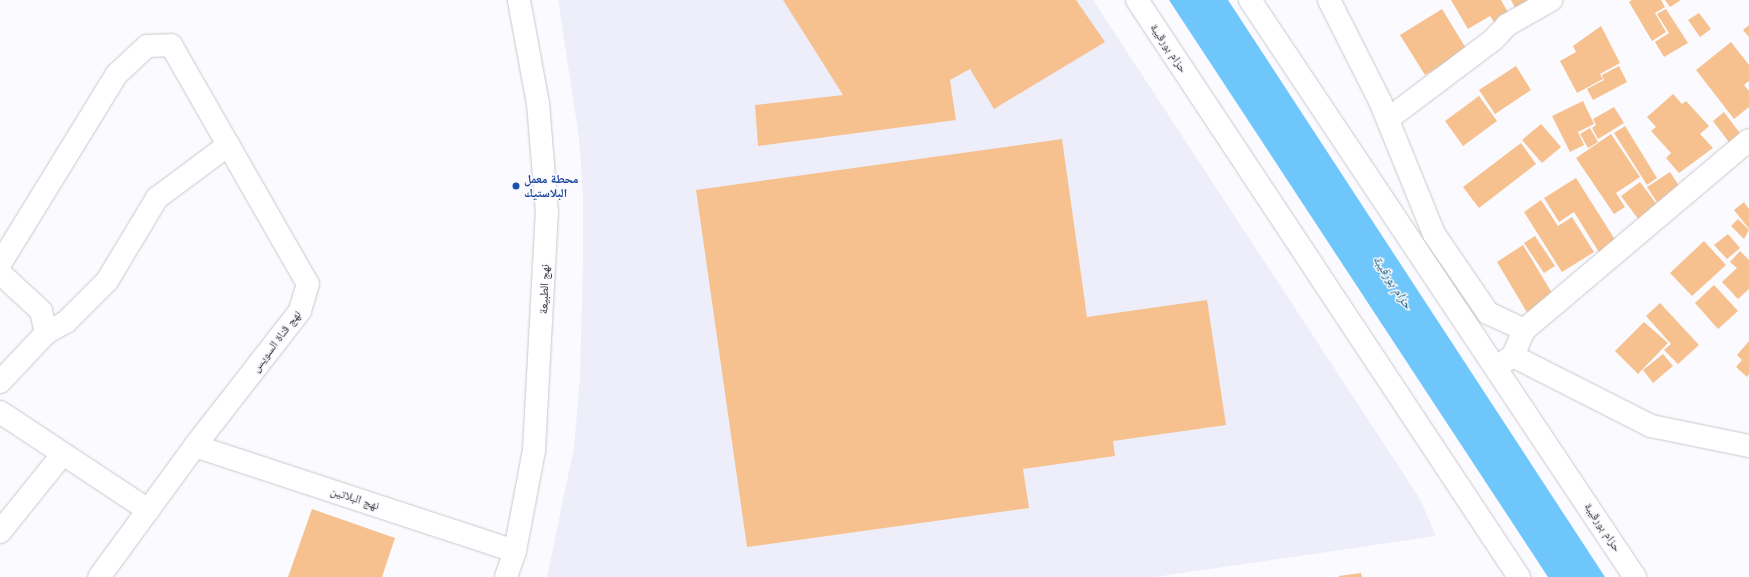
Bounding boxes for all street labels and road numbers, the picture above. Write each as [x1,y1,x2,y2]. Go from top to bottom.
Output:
street label: حزام بورقيبة [1147,21,1191,75]
street label: نهج الطبيعة [536,264,552,314]
street label: نهج قناة السويس [248,307,304,375]
street label: نهج البلاتين [329,483,381,513]
street label: حزام بورقيبة [1581,500,1625,554]

